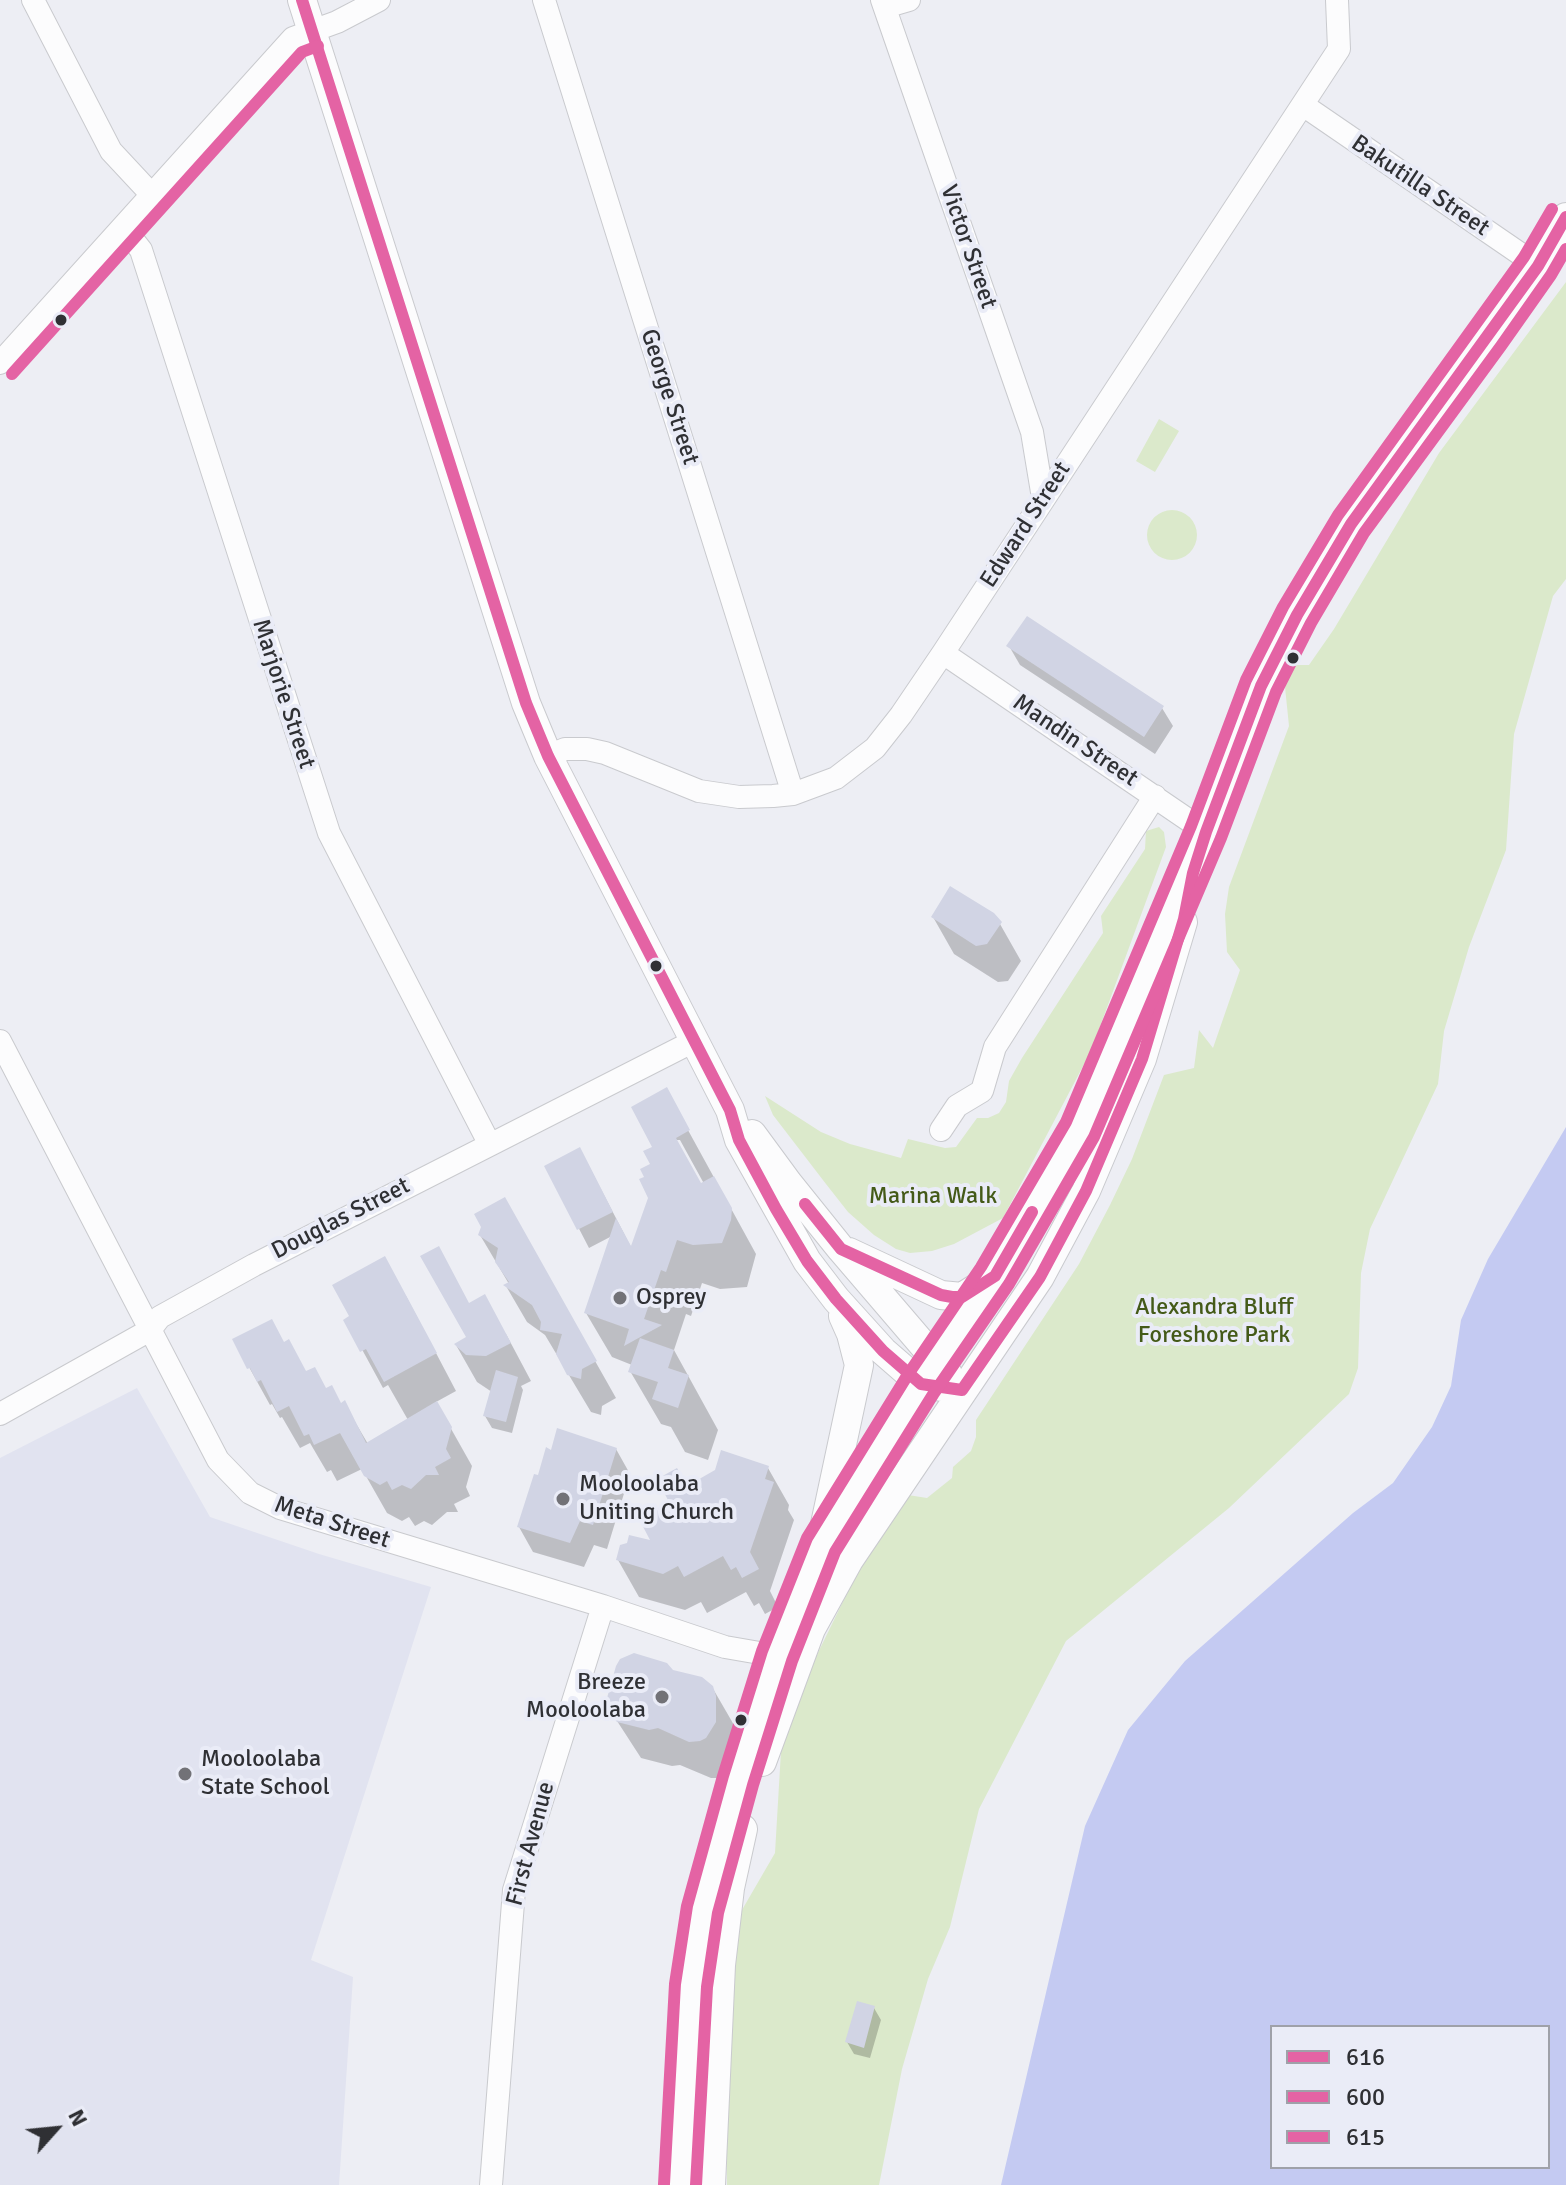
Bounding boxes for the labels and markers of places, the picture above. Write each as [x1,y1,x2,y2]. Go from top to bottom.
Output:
unlabelled marker [53,312,69,328]
unlabelled marker [1285,650,1301,666]
unlabelled marker [648,958,664,974]
place label: Osprey [636,1284,706,1312]
marker: Osprey [611,1289,629,1307]
place label: Mooloolaba Uniting Church [579,1471,734,1527]
marker: Mooloolaba Uniting Church [554,1490,572,1508]
place label: Breeze Mooloolaba [526,1669,646,1725]
marker: Breeze Mooloolaba [653,1688,671,1706]
unlabelled marker [733,1712,749,1728]
place label: Mooloolaba State School [201,1746,330,1802]
marker: Mooloolaba State School [176,1765,194,1783]

